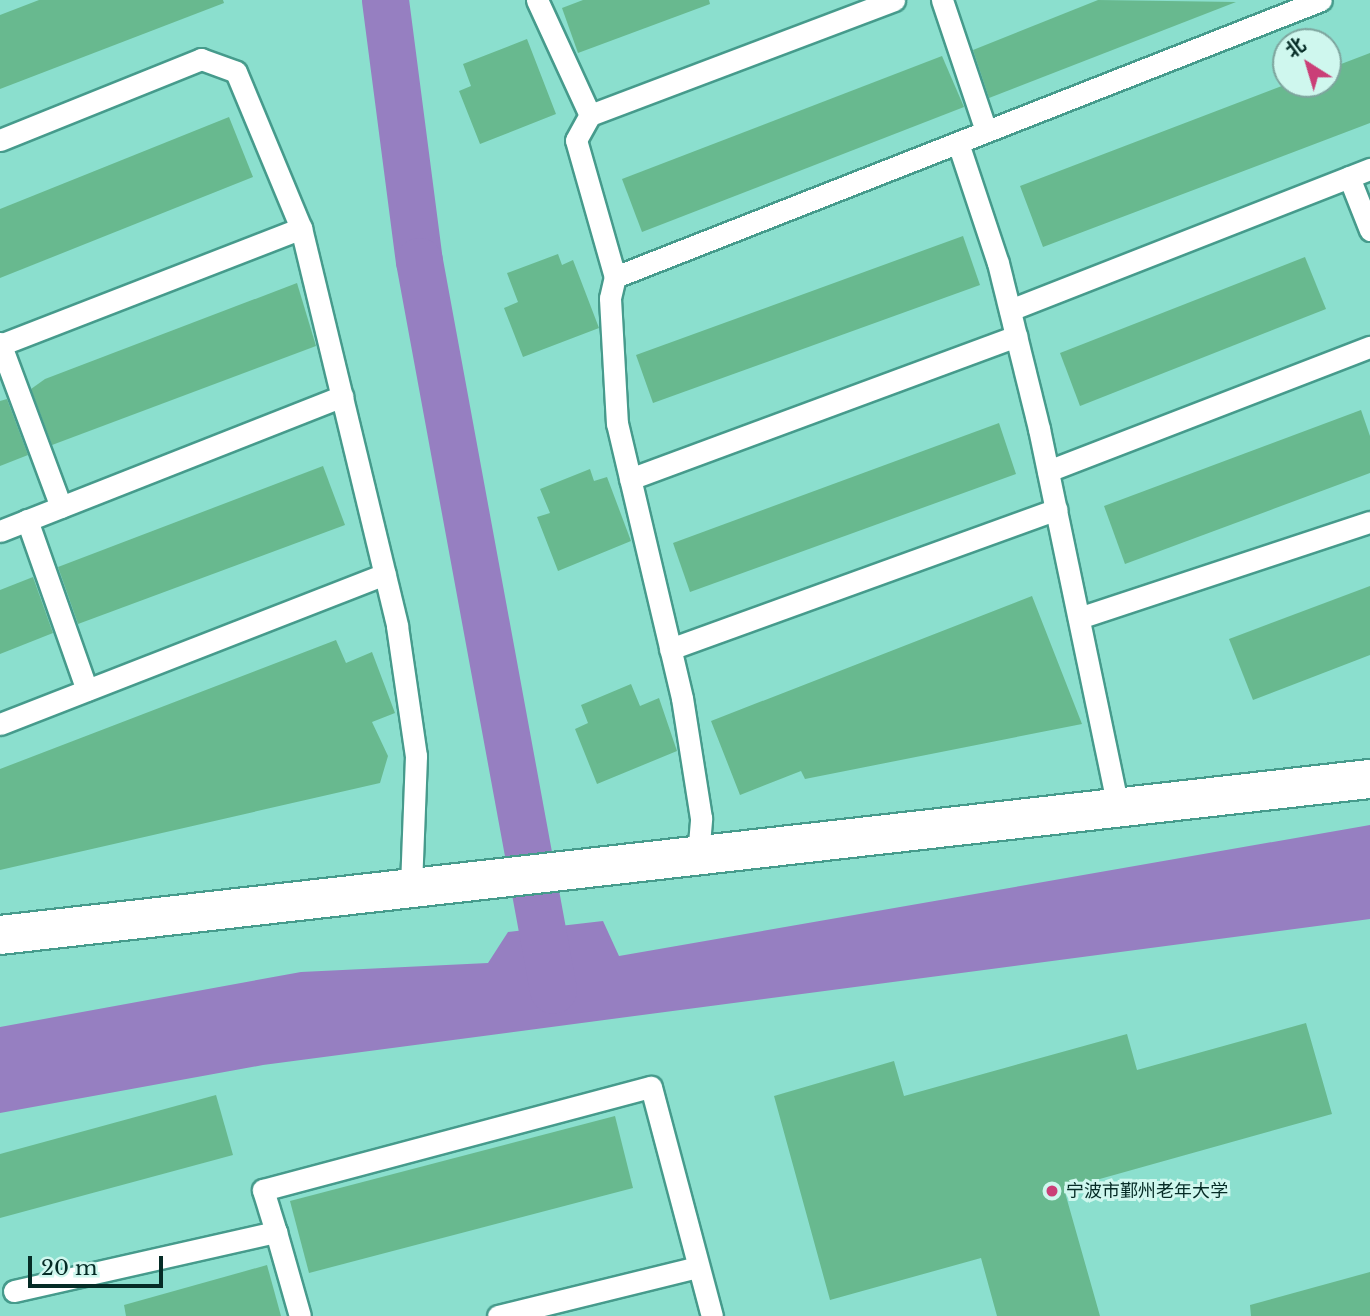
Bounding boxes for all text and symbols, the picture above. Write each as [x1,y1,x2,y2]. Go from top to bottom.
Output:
north arrow [1272,28,1342,98]
text: 北 [1281,33,1310,62]
place label: 宁波市鄞州老年大学 [1066,1180,1228,1202]
marker: 宁波市鄞州老年大学 [1044,1183,1060,1199]
scale bar [32,1242,166,1286]
text: 20 m [41,1255,98,1281]

